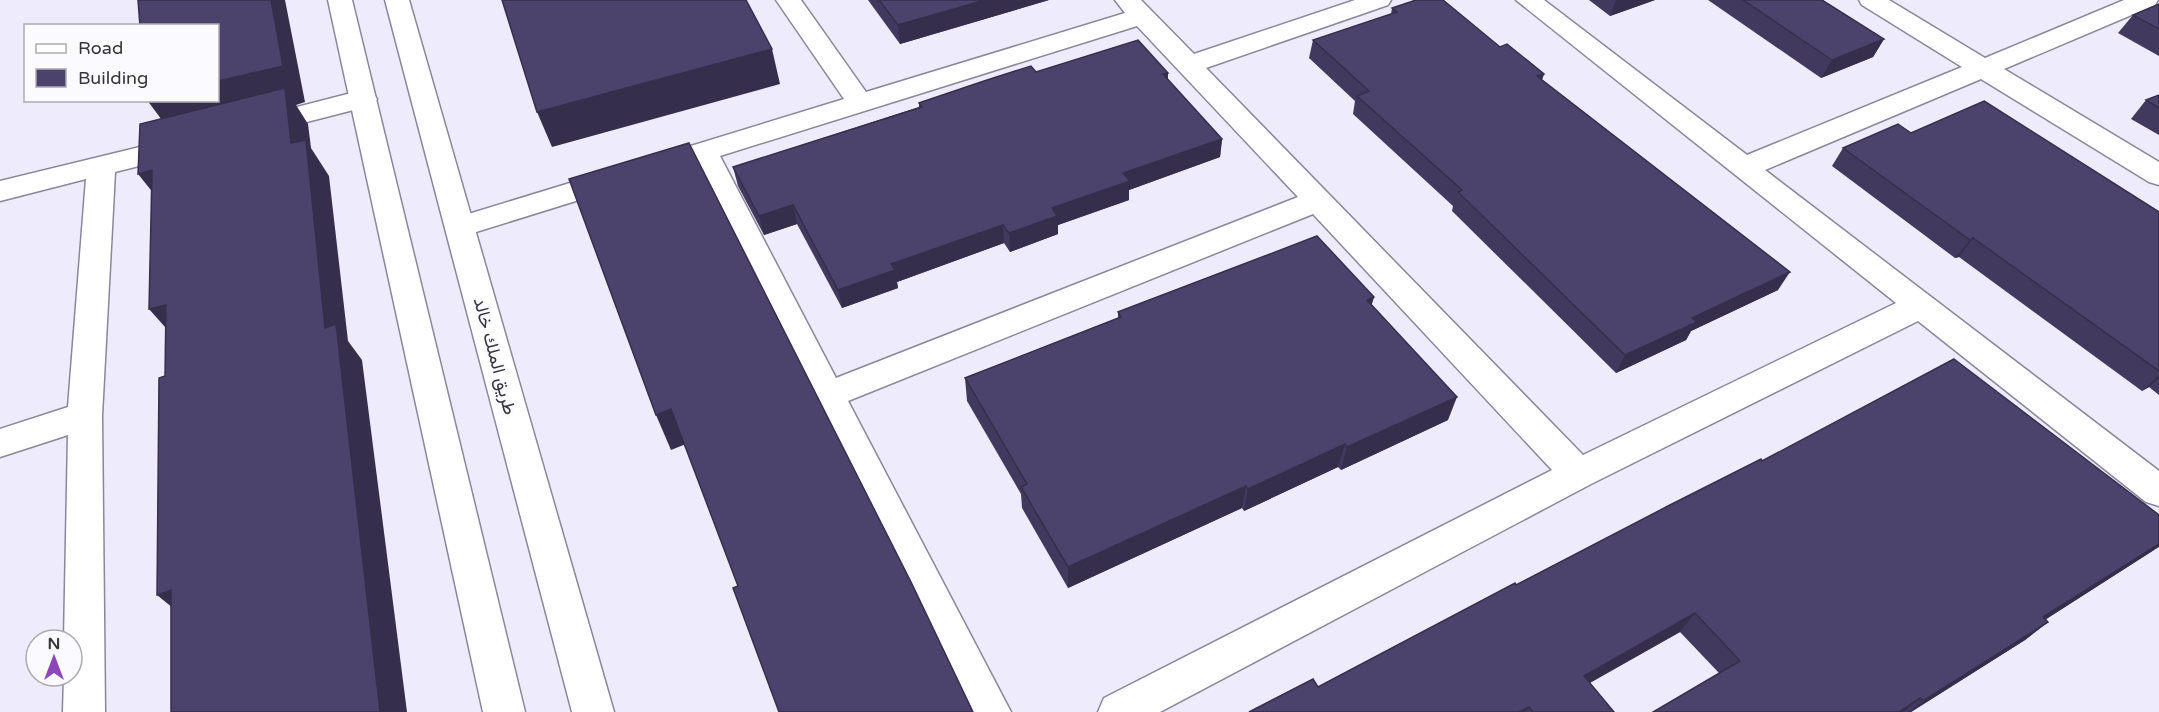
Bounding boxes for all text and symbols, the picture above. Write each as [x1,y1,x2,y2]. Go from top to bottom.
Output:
legend [24,24,219,102]
text: Road [78,37,123,59]
text: Building [78,67,148,89]
street label: طريق الملك خالد [469,295,521,417]
north arrow [24,628,84,688]
text: N [48,634,60,654]

